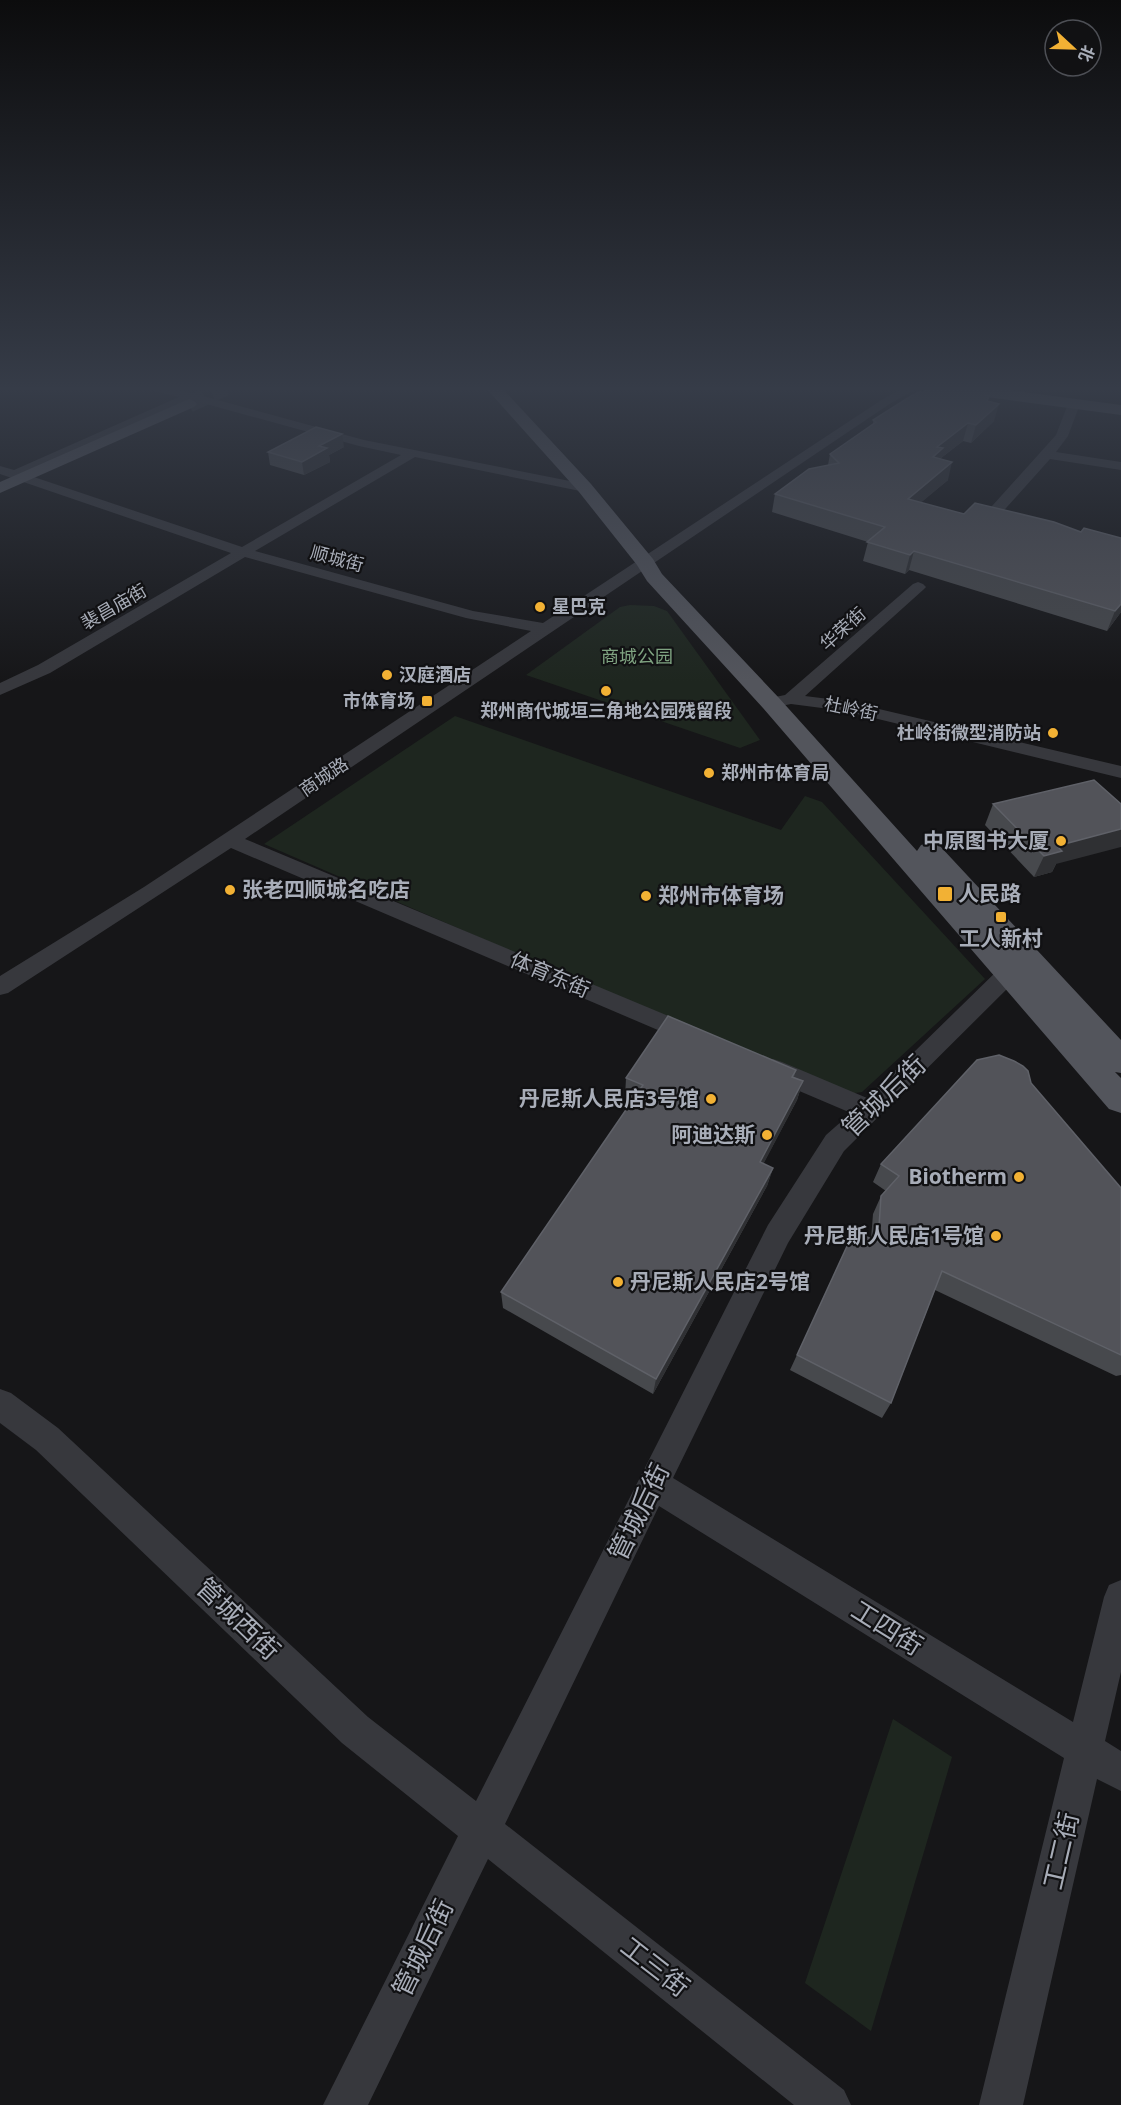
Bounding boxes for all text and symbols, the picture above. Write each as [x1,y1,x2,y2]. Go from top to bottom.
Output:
north arrow [1043,18,1103,78]
text: 北 [1074,42,1100,65]
street label: 顺城街 [308,539,366,577]
street label: 裴昌庙街 [76,578,151,635]
place label: 星巴克 [552,594,606,618]
marker: 星巴克 [533,600,547,614]
street label: 华荣街 [814,601,870,655]
park label: 商城公园 [601,644,673,668]
place label: 汉庭酒店 [399,662,471,686]
marker: 汉庭酒店 [380,668,394,682]
marker: 郑州商代城垣三角地公园残留段 [599,684,613,698]
place label: 市体育场 [343,688,415,712]
street label: 杜岭街 [822,691,880,725]
marker: 市体育场 [420,694,434,708]
place label: 郑州商代城垣三角地公园残留段 [480,698,732,722]
place label: 杜岭街微型消防站 [897,720,1041,744]
marker: 杜岭街微型消防站 [1046,726,1060,740]
street label: 商城路 [294,751,353,801]
place label: 郑州市体育局 [721,760,829,784]
marker: 郑州市体育局 [702,766,716,780]
place label: 中原图书大厦 [923,826,1049,854]
marker: 中原图书大厦 [1054,834,1068,848]
place label: 张老四顺城名吃店 [242,875,410,903]
place label: 人民路 [958,879,1021,907]
place label: 郑州市体育场 [658,881,784,909]
marker: 张老四顺城名吃店 [223,883,237,897]
marker: 人民路 [936,885,954,903]
marker: 郑州市体育场 [639,889,653,903]
marker: 工人新村 [994,910,1008,924]
place label: 工人新村 [959,924,1043,952]
street label: 体育东街 [506,945,595,1003]
street label: 管城后街 [833,1046,933,1144]
place label: 丹尼斯人民店3号馆 [519,1084,699,1112]
marker: 丹尼斯人民店3号馆 [704,1092,718,1106]
place label: 阿迪达斯 [671,1120,755,1148]
marker: 阿迪达斯 [760,1128,774,1142]
place label: Biotherm [908,1162,1007,1190]
marker: Biotherm [1012,1170,1026,1184]
place label: 丹尼斯人民店1号馆 [804,1221,984,1249]
marker: 丹尼斯人民店1号馆 [989,1229,1003,1243]
place label: 丹尼斯人民店2号馆 [630,1267,810,1295]
marker: 丹尼斯人民店2号馆 [611,1275,625,1289]
street label: 管城后街 [599,1457,677,1566]
street label: 管城西街 [189,1569,289,1667]
street label: 工四街 [845,1591,930,1663]
street label: 工二街 [1034,1809,1086,1893]
street label: 管城后街 [383,1893,461,2002]
street label: 工三街 [614,1928,697,2004]

